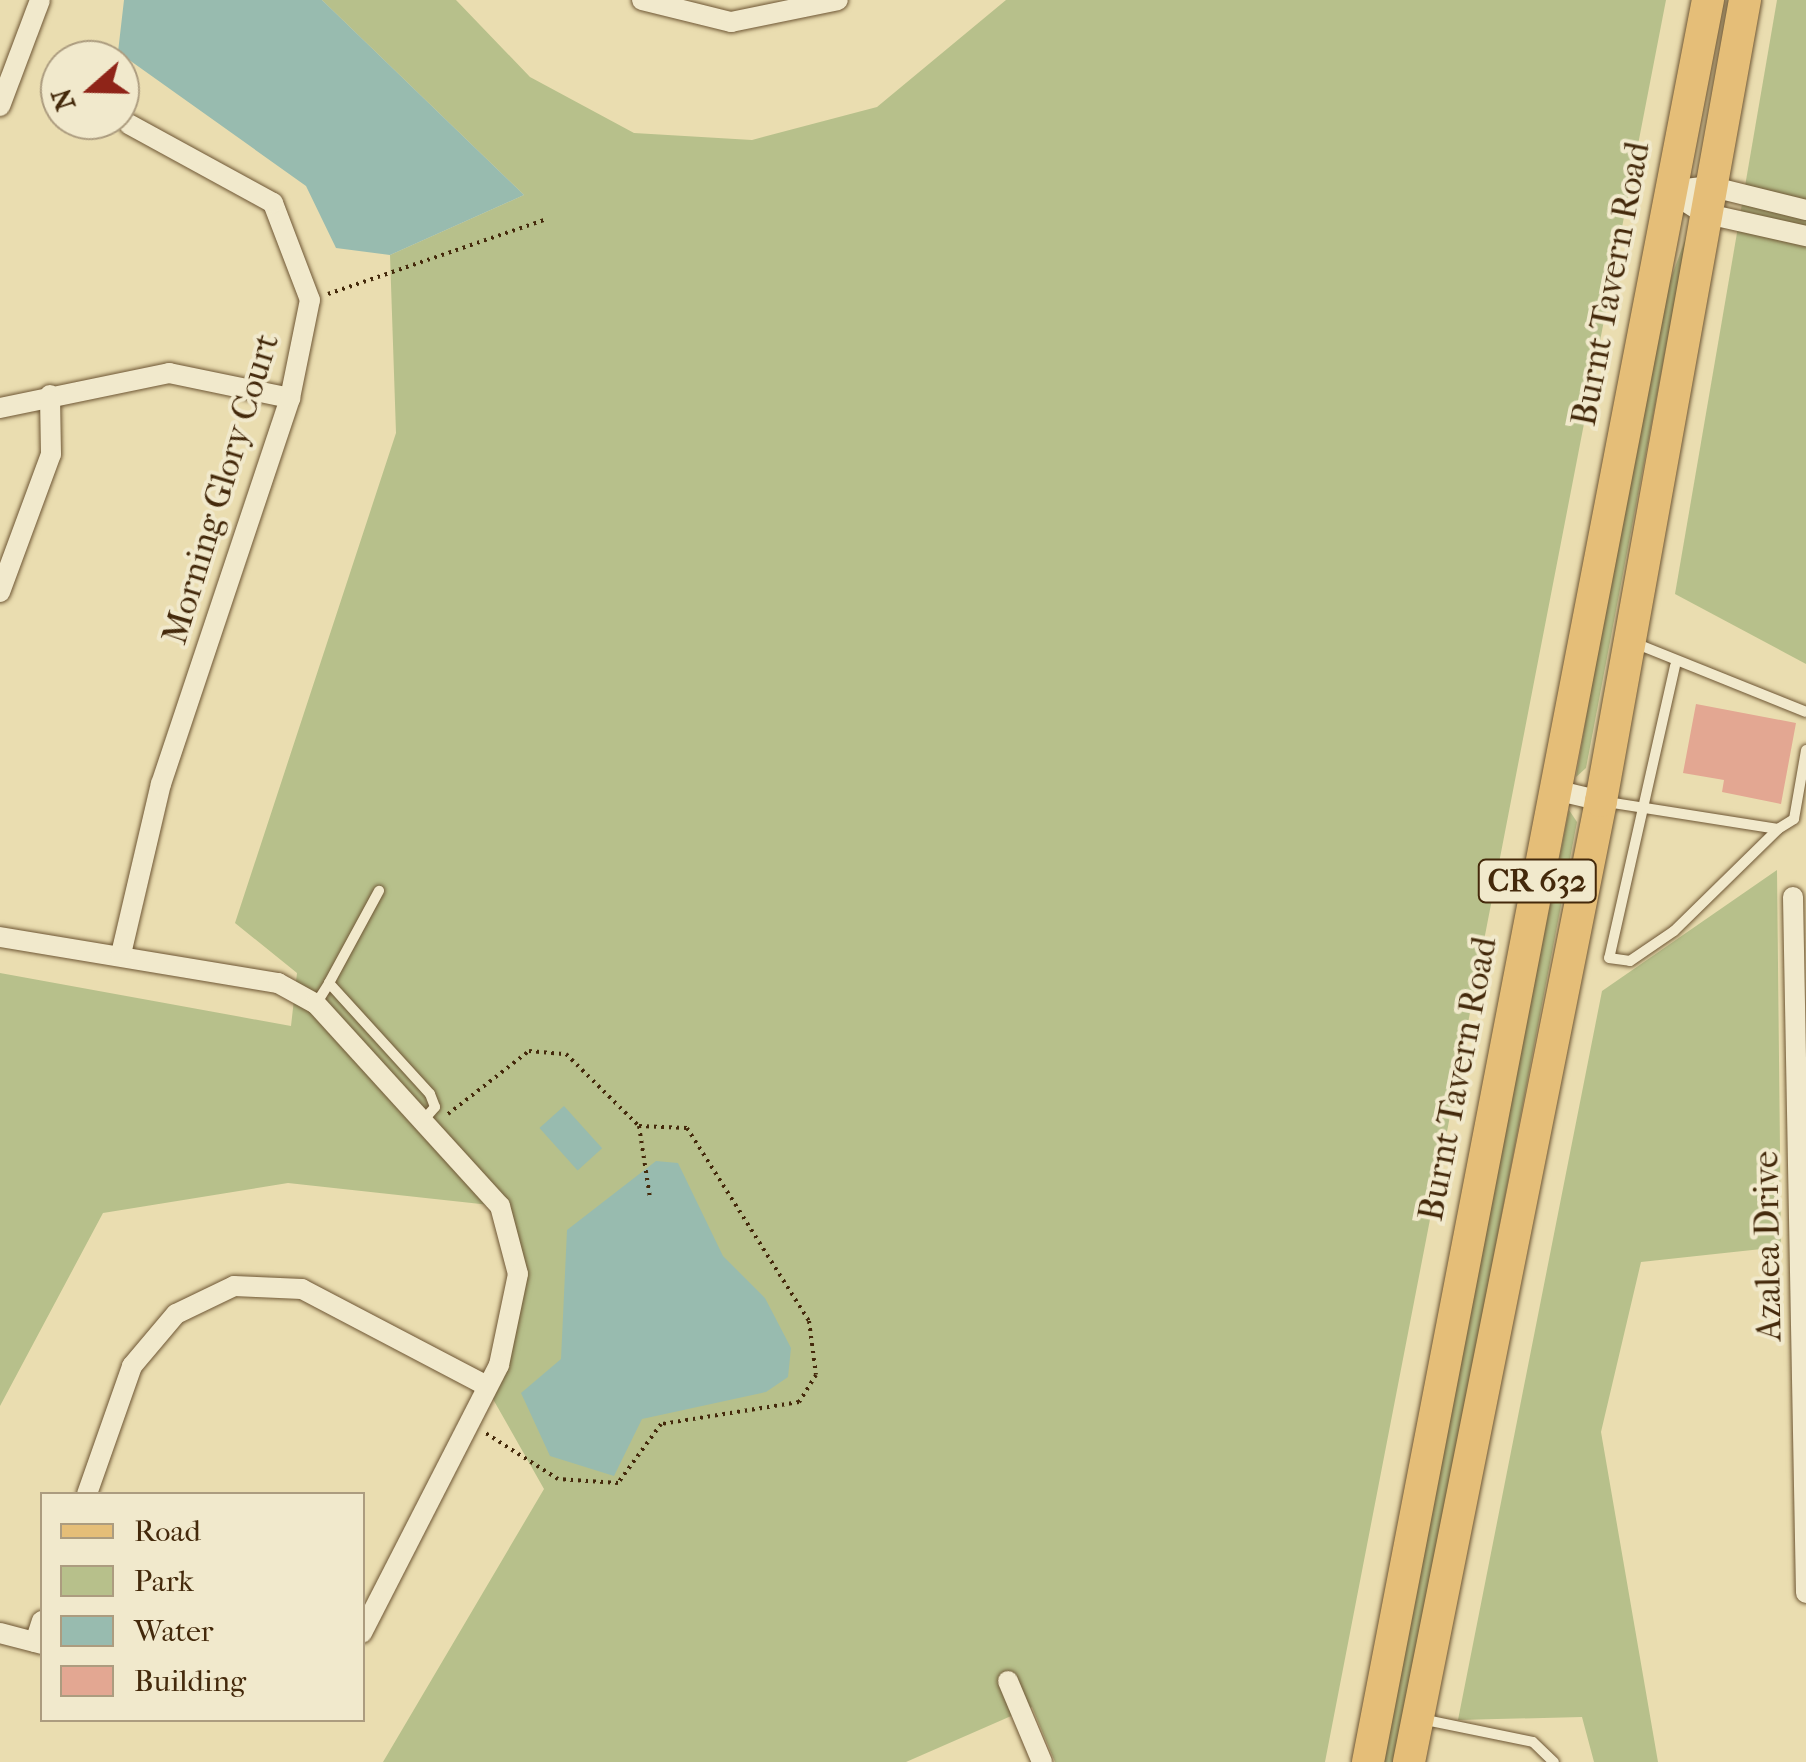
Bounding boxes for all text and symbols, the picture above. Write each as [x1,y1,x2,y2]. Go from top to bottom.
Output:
north arrow [40,40,140,140]
text: N [44,84,82,115]
street label: Burnt Tavern Road [1563,138,1659,430]
street label: Morning Glory Court [154,329,288,649]
road number: CR 632 [1477,854,1597,908]
street label: Burnt Tavern Road [1410,933,1506,1225]
street label: Azalea Drive [1745,1151,1791,1341]
legend [40,1492,365,1722]
text: Road [134,1514,201,1549]
text: Park [134,1564,194,1599]
text: Water [134,1614,214,1649]
text: Building [134,1664,246,1699]

